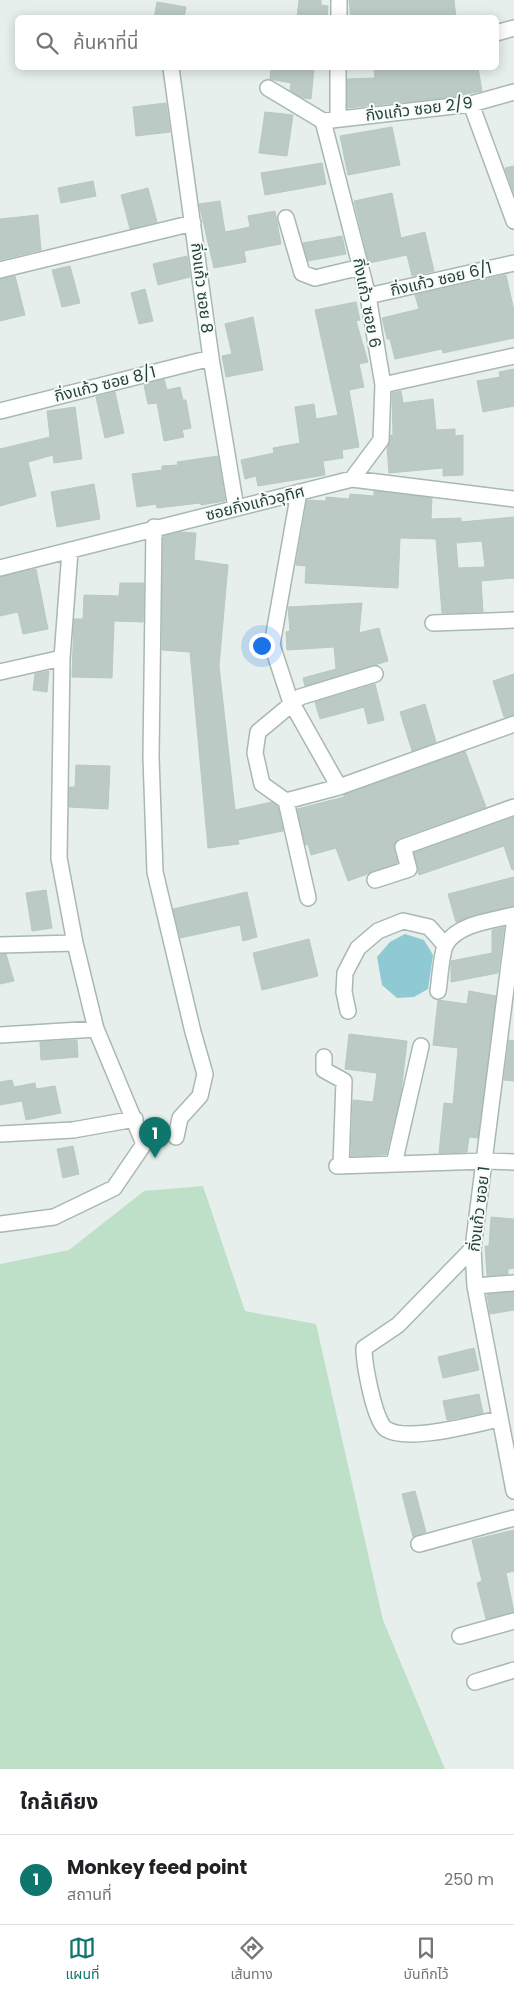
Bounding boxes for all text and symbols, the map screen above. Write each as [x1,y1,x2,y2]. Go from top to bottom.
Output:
search box [15,15,499,70]
icon: search [33,29,61,57]
text: ค้นหาที่นี่ [73,29,138,56]
street label: กิ่งแก้ว ซอย 2/9 [364,91,474,127]
street label: กิ่งแก้ว ซอย 8 [185,241,219,335]
street label: กิ่งแก้ว ซอย 6 [347,256,387,350]
street label: กิ่งแก้ว ซอย 6/1 [388,256,494,302]
street label: กิ่งแก้ว ซอย 8/1 [52,360,158,408]
street label: ซอยกิ่งแก้วอุทิศ [203,480,307,526]
your location [249,633,275,659]
pin: 1 [139,1117,171,1158]
street label: กิ่งแก้ว ซอย 1 [462,1165,496,1253]
text: ใกล้เคียง [20,1787,98,1816]
text: Monkey feed point [67,1854,247,1881]
text: 1 [33,1868,39,1891]
text: 250 m [444,1868,494,1891]
text: สถานที่ [67,1883,112,1906]
tab: แผนที่ [65,1934,100,1985]
tab: เส้นทาง [230,1934,273,1985]
tab: บันทึกไว้ [404,1934,449,1985]

